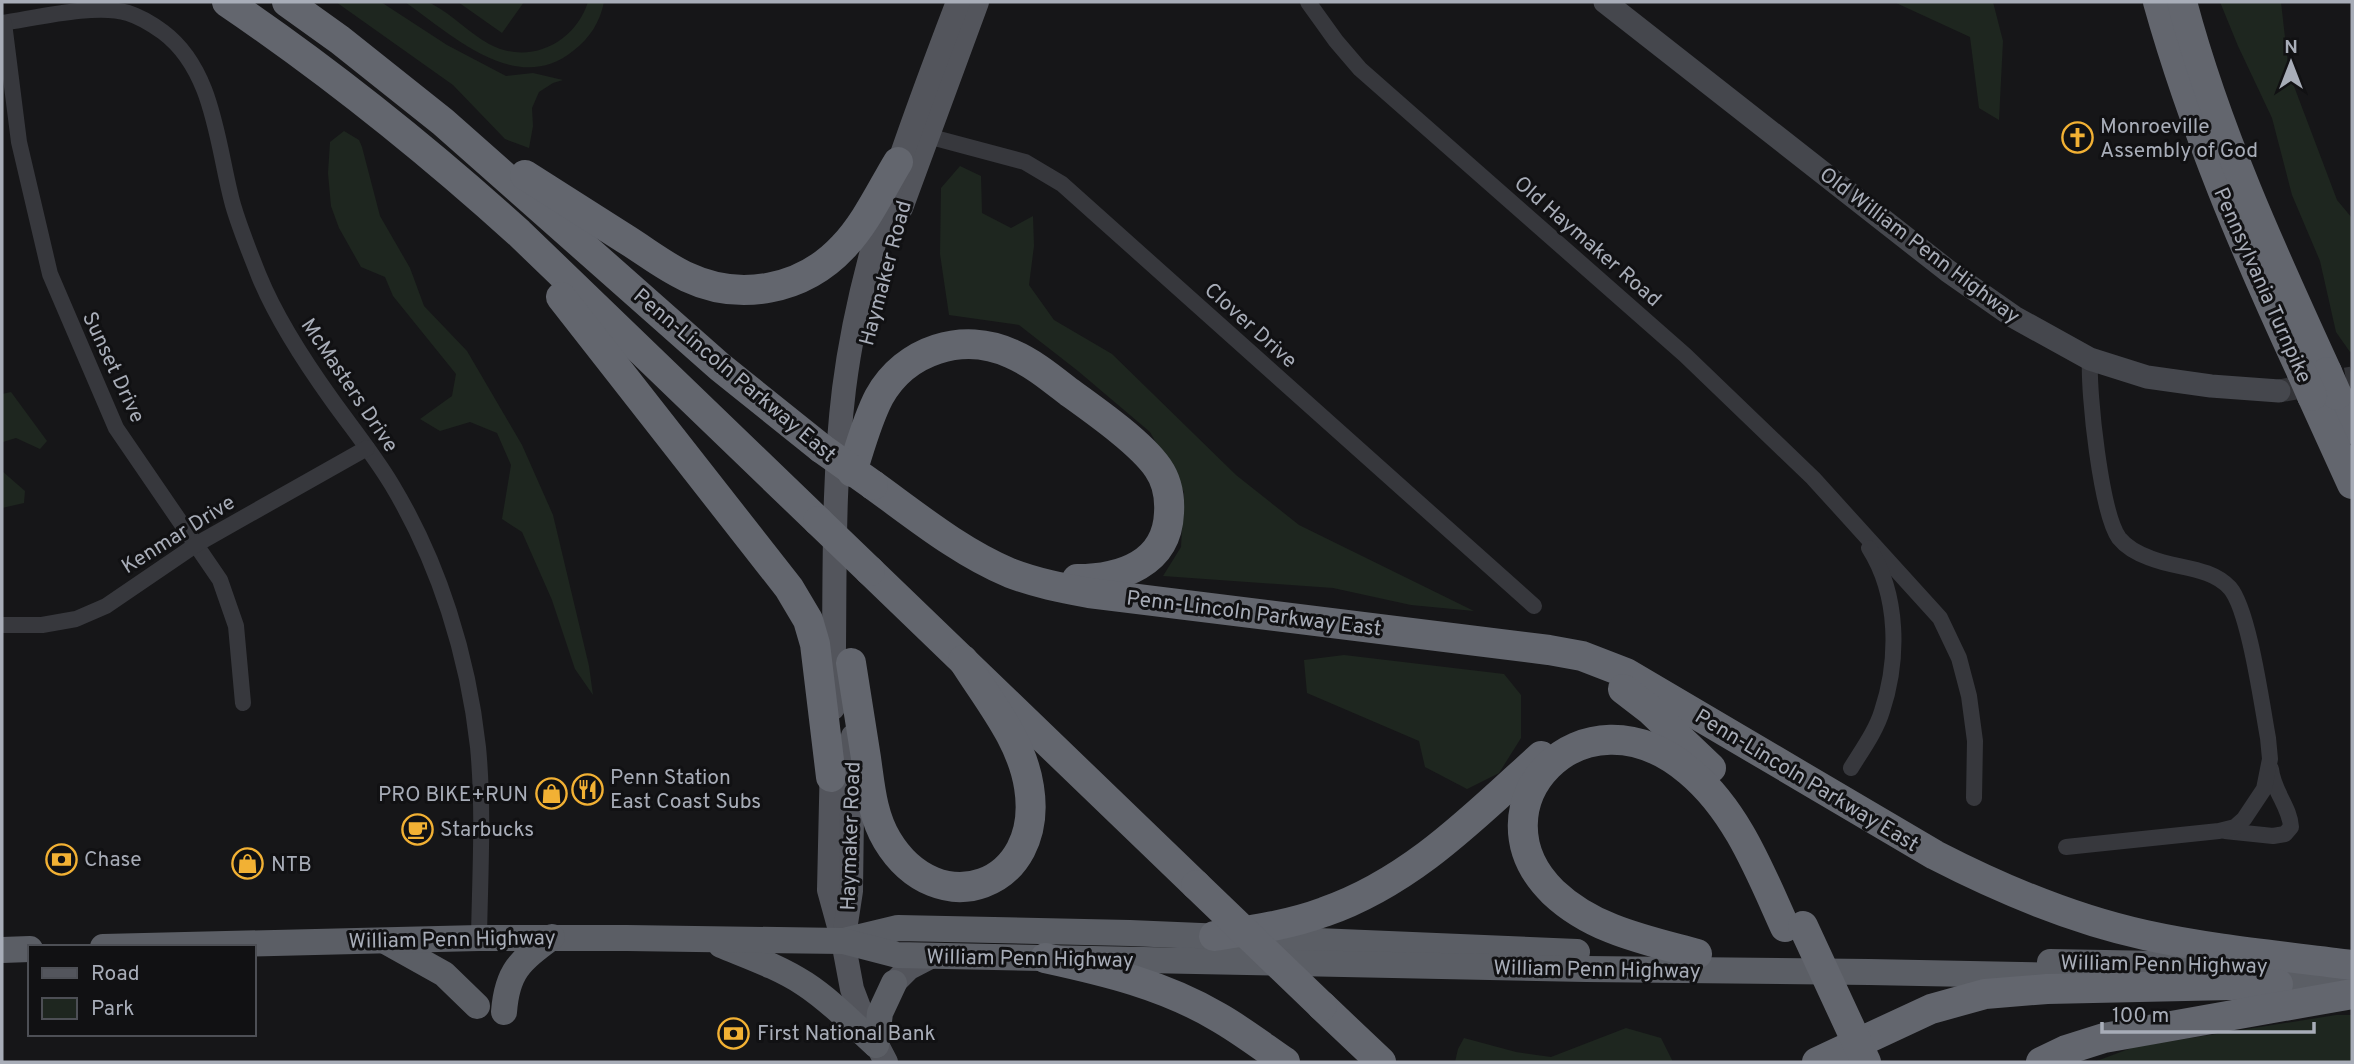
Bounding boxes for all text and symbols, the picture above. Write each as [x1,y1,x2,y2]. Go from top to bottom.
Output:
north arrow [2256,28,2326,98]
text: N [2284,36,2298,60]
place label: Monroeville Assembly of God [2100,114,2258,165]
church icon: Monroeville Assembly of God [2060,121,2094,155]
street label: Old William Penn Highway [1813,162,2025,331]
street label: Old Haymaker Road [1508,171,1666,314]
street label: Pennsylvania Turnpike [2206,184,2317,388]
street label: Haymaker Road [854,198,919,349]
street label: Clover Drive [1198,277,1302,375]
street label: Penn-Lincoln Parkway East [627,283,841,469]
street label: Sunset Drive [75,308,150,428]
street label: McMasters Drive [294,314,404,458]
street label: Kenmar Drive [117,490,241,581]
street label: Penn-Lincoln Parkway East [1125,585,1383,644]
street label: Penn-Lincoln Parkway East [1689,704,1923,859]
street label: Haymaker Road [835,761,868,911]
place label: Penn Station East Coast Subs [610,765,761,816]
restaurant icon: Penn Station East Coast Subs [570,772,604,806]
shop icon: PRO BIKE+RUN [534,777,568,811]
place label: PRO BIKE+RUN [378,782,528,809]
cafe icon: Starbucks [400,812,434,846]
place label: Starbucks [440,817,534,844]
bank icon: Chase [44,842,78,876]
place label: Chase [84,847,142,874]
shop icon: NTB [231,847,265,881]
place label: NTB [271,852,312,879]
street label: William Penn Highway [348,925,556,956]
street label: William Penn Highway [926,944,1134,975]
legend [28,945,256,1036]
street label: William Penn Highway [2060,950,2268,981]
street label: William Penn Highway [1493,955,1701,986]
text: Road [91,961,140,988]
scale bar [2102,990,2314,1034]
text: Park [91,996,134,1023]
text: 100 m [2112,1003,2169,1030]
bank icon: First National Bank [717,1016,751,1050]
place label: First National Bank [757,1021,936,1048]

